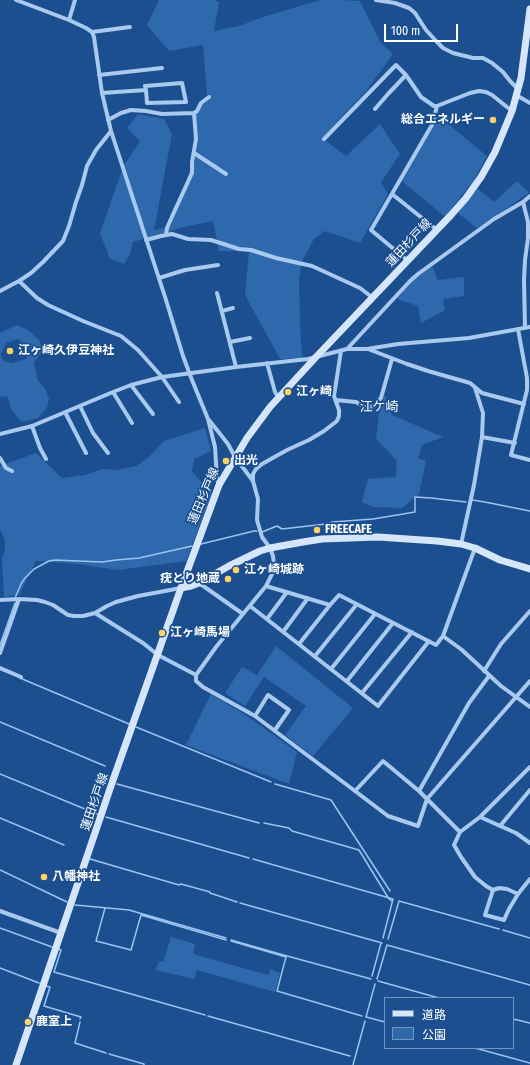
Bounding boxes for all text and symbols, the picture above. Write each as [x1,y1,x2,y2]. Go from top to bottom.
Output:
scale bar [386,16,460,42]
text: 100 m [391,24,420,38]
place label: 総合エネルギー [401,113,485,127]
marker: 総合エネルギー [488,115,498,125]
street label: 蓮田杉戸線 [383,216,435,270]
place label: 江ヶ崎久伊豆神社 [18,344,114,358]
marker: 江ヶ崎久伊豆神社 [5,346,15,356]
place label: 江ヶ崎 [296,385,332,399]
marker: 江ヶ崎 [283,387,293,397]
district label: 江ケ崎 [360,399,398,415]
place label: 出光 [234,454,258,468]
marker: 出光 [221,456,231,466]
street label: 蓮田杉戸線 [186,466,222,526]
place label: FREECAFE [325,523,372,537]
marker: FREECAFE [312,525,322,535]
place label: 江ヶ崎城跡 [244,563,304,577]
marker: 江ヶ崎城跡 [231,565,241,575]
place label: 疣とり地蔵 [160,572,220,586]
marker: 疣とり地蔵 [223,574,233,584]
place label: 江ヶ崎馬場 [170,626,230,640]
marker: 江ヶ崎馬場 [157,628,167,638]
street label: 蓮田杉戸線 [78,771,112,833]
place label: 八幡神社 [52,870,100,884]
marker: 八幡神社 [39,872,49,882]
legend [384,997,514,1049]
text: 道路 [422,1008,446,1022]
place label: 鹿室上 [36,1015,72,1029]
marker: 鹿室上 [23,1017,33,1027]
text: 公園 [422,1028,446,1042]

